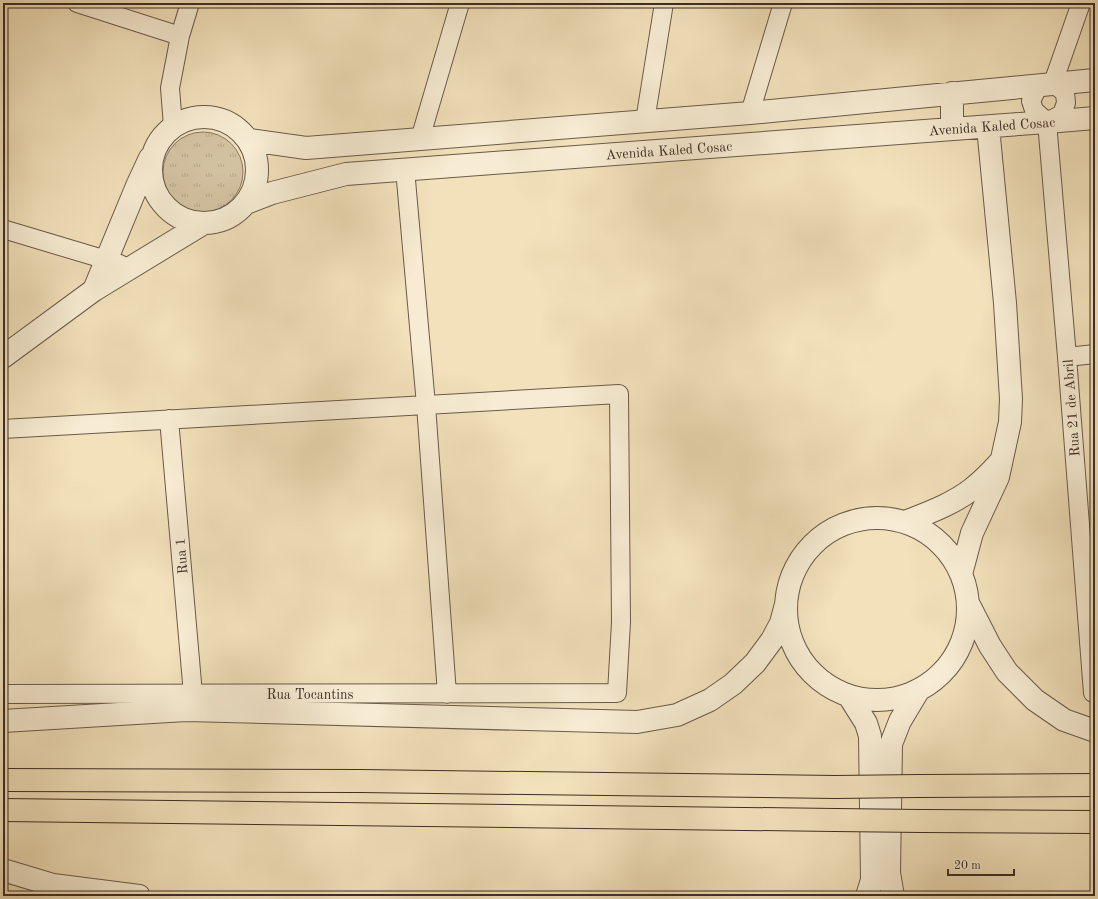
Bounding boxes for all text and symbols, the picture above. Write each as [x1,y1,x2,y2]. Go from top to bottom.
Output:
street label: Avenida Kaled Cosac [928,116,1056,138]
street label: Avenida Kaled Cosac [605,140,733,162]
street label: Rua 21 de Abril [1062,359,1082,457]
street label: Rua 1 [173,537,191,575]
street label: Rua Tocantins [266,688,354,702]
scale bar [948,851,1014,877]
text: 20 m [954,860,981,872]

